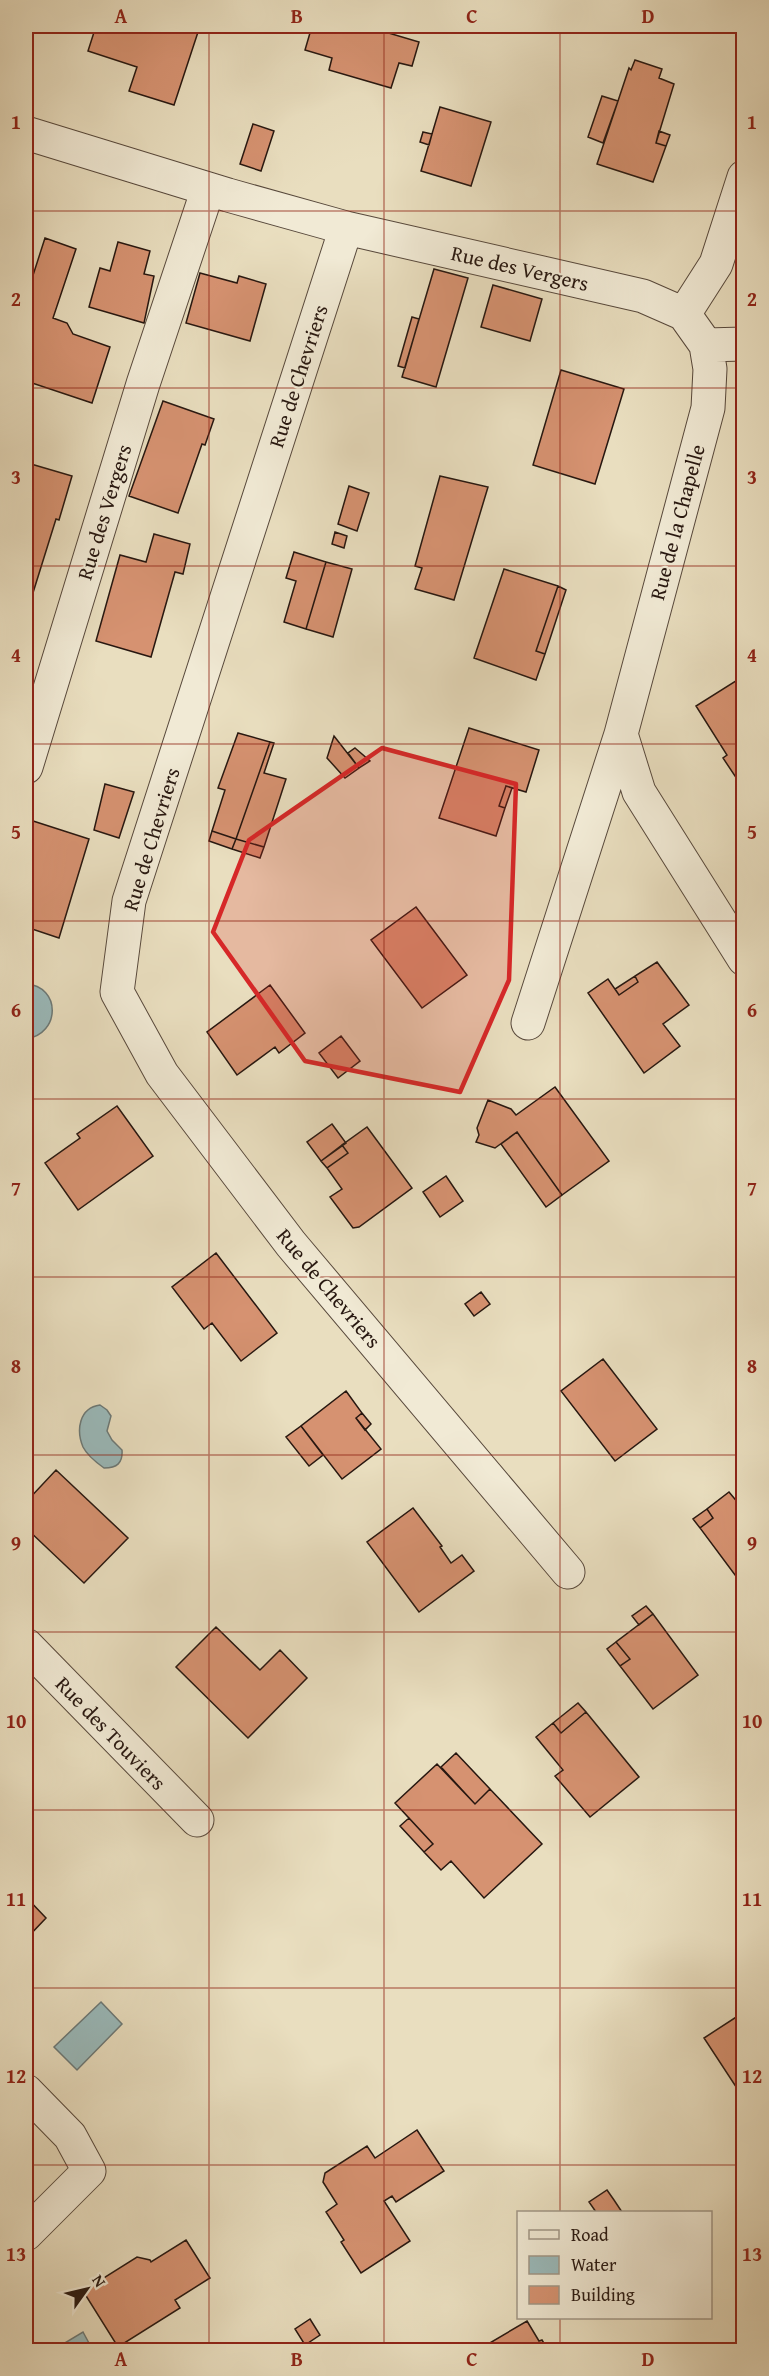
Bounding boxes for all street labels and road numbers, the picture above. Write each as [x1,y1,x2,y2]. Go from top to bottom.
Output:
street label: Rue des Vergers [448,237,592,299]
street label: Rue de Chevriers [260,301,336,451]
street label: Rue des Vergers [69,440,139,584]
street label: Rue de la Chapelle [641,441,713,603]
street label: Rue de Chevriers [114,763,188,915]
street label: Rue de Chevriers [269,1221,389,1355]
street label: Rue des Touviers [48,1669,174,1797]

